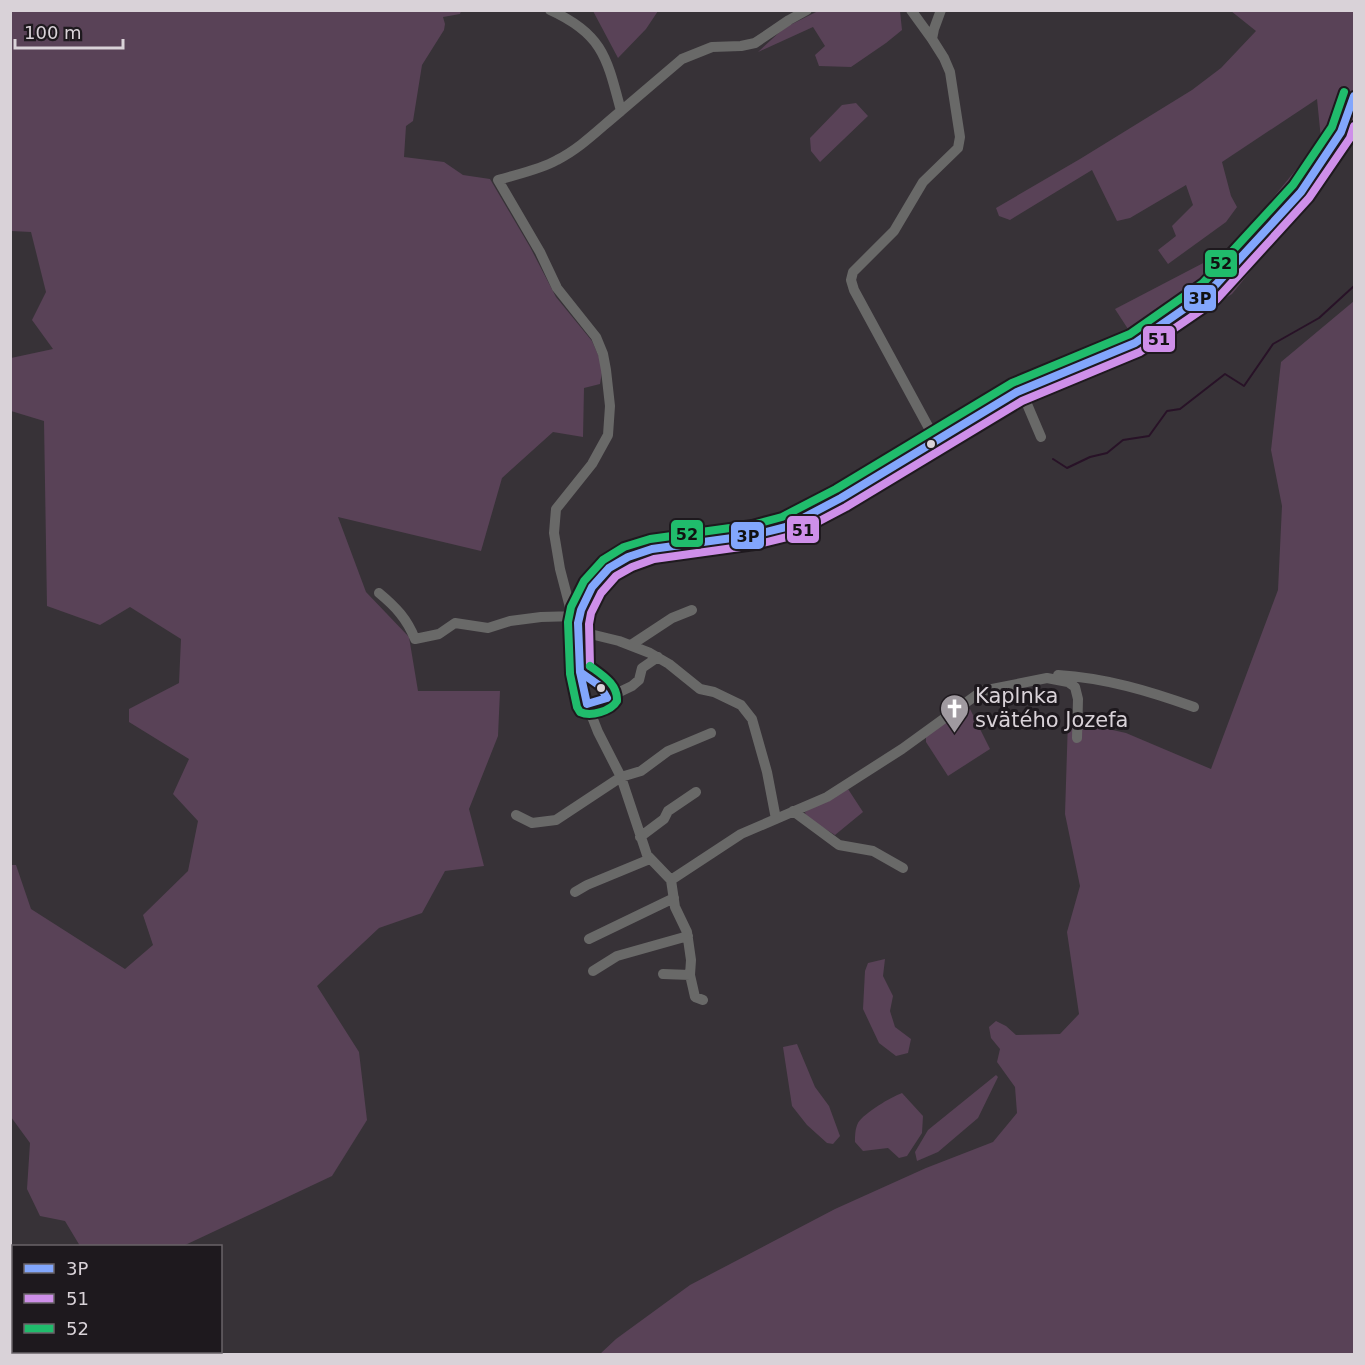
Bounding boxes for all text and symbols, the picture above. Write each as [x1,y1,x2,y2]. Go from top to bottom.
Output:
scale bar [15,12,123,50]
text: 100 m [24,22,82,43]
line badge: 52 [1204,249,1238,278]
text: 52 [1210,254,1232,273]
line badge: 3P [1183,284,1217,312]
text: 3P [1189,289,1212,308]
line badge: 51 [1142,325,1176,353]
text: 51 [1148,330,1170,349]
unlabelled marker [925,438,937,450]
line badge: 51 [786,515,820,544]
line badge: 52 [670,519,704,548]
line badge: 3P [730,521,765,550]
text: 51 [792,521,814,540]
text: 52 [676,525,698,544]
text: 3P [737,527,760,546]
unlabelled marker [595,682,607,694]
place label: Kaplnka svätého Jozefa [975,684,1128,732]
church icon: Kaplnka svätého Jozefa [938,692,970,734]
legend [12,1245,222,1353]
text: 3P [66,1258,88,1279]
text: 51 [66,1288,89,1309]
text: 52 [66,1318,89,1339]

